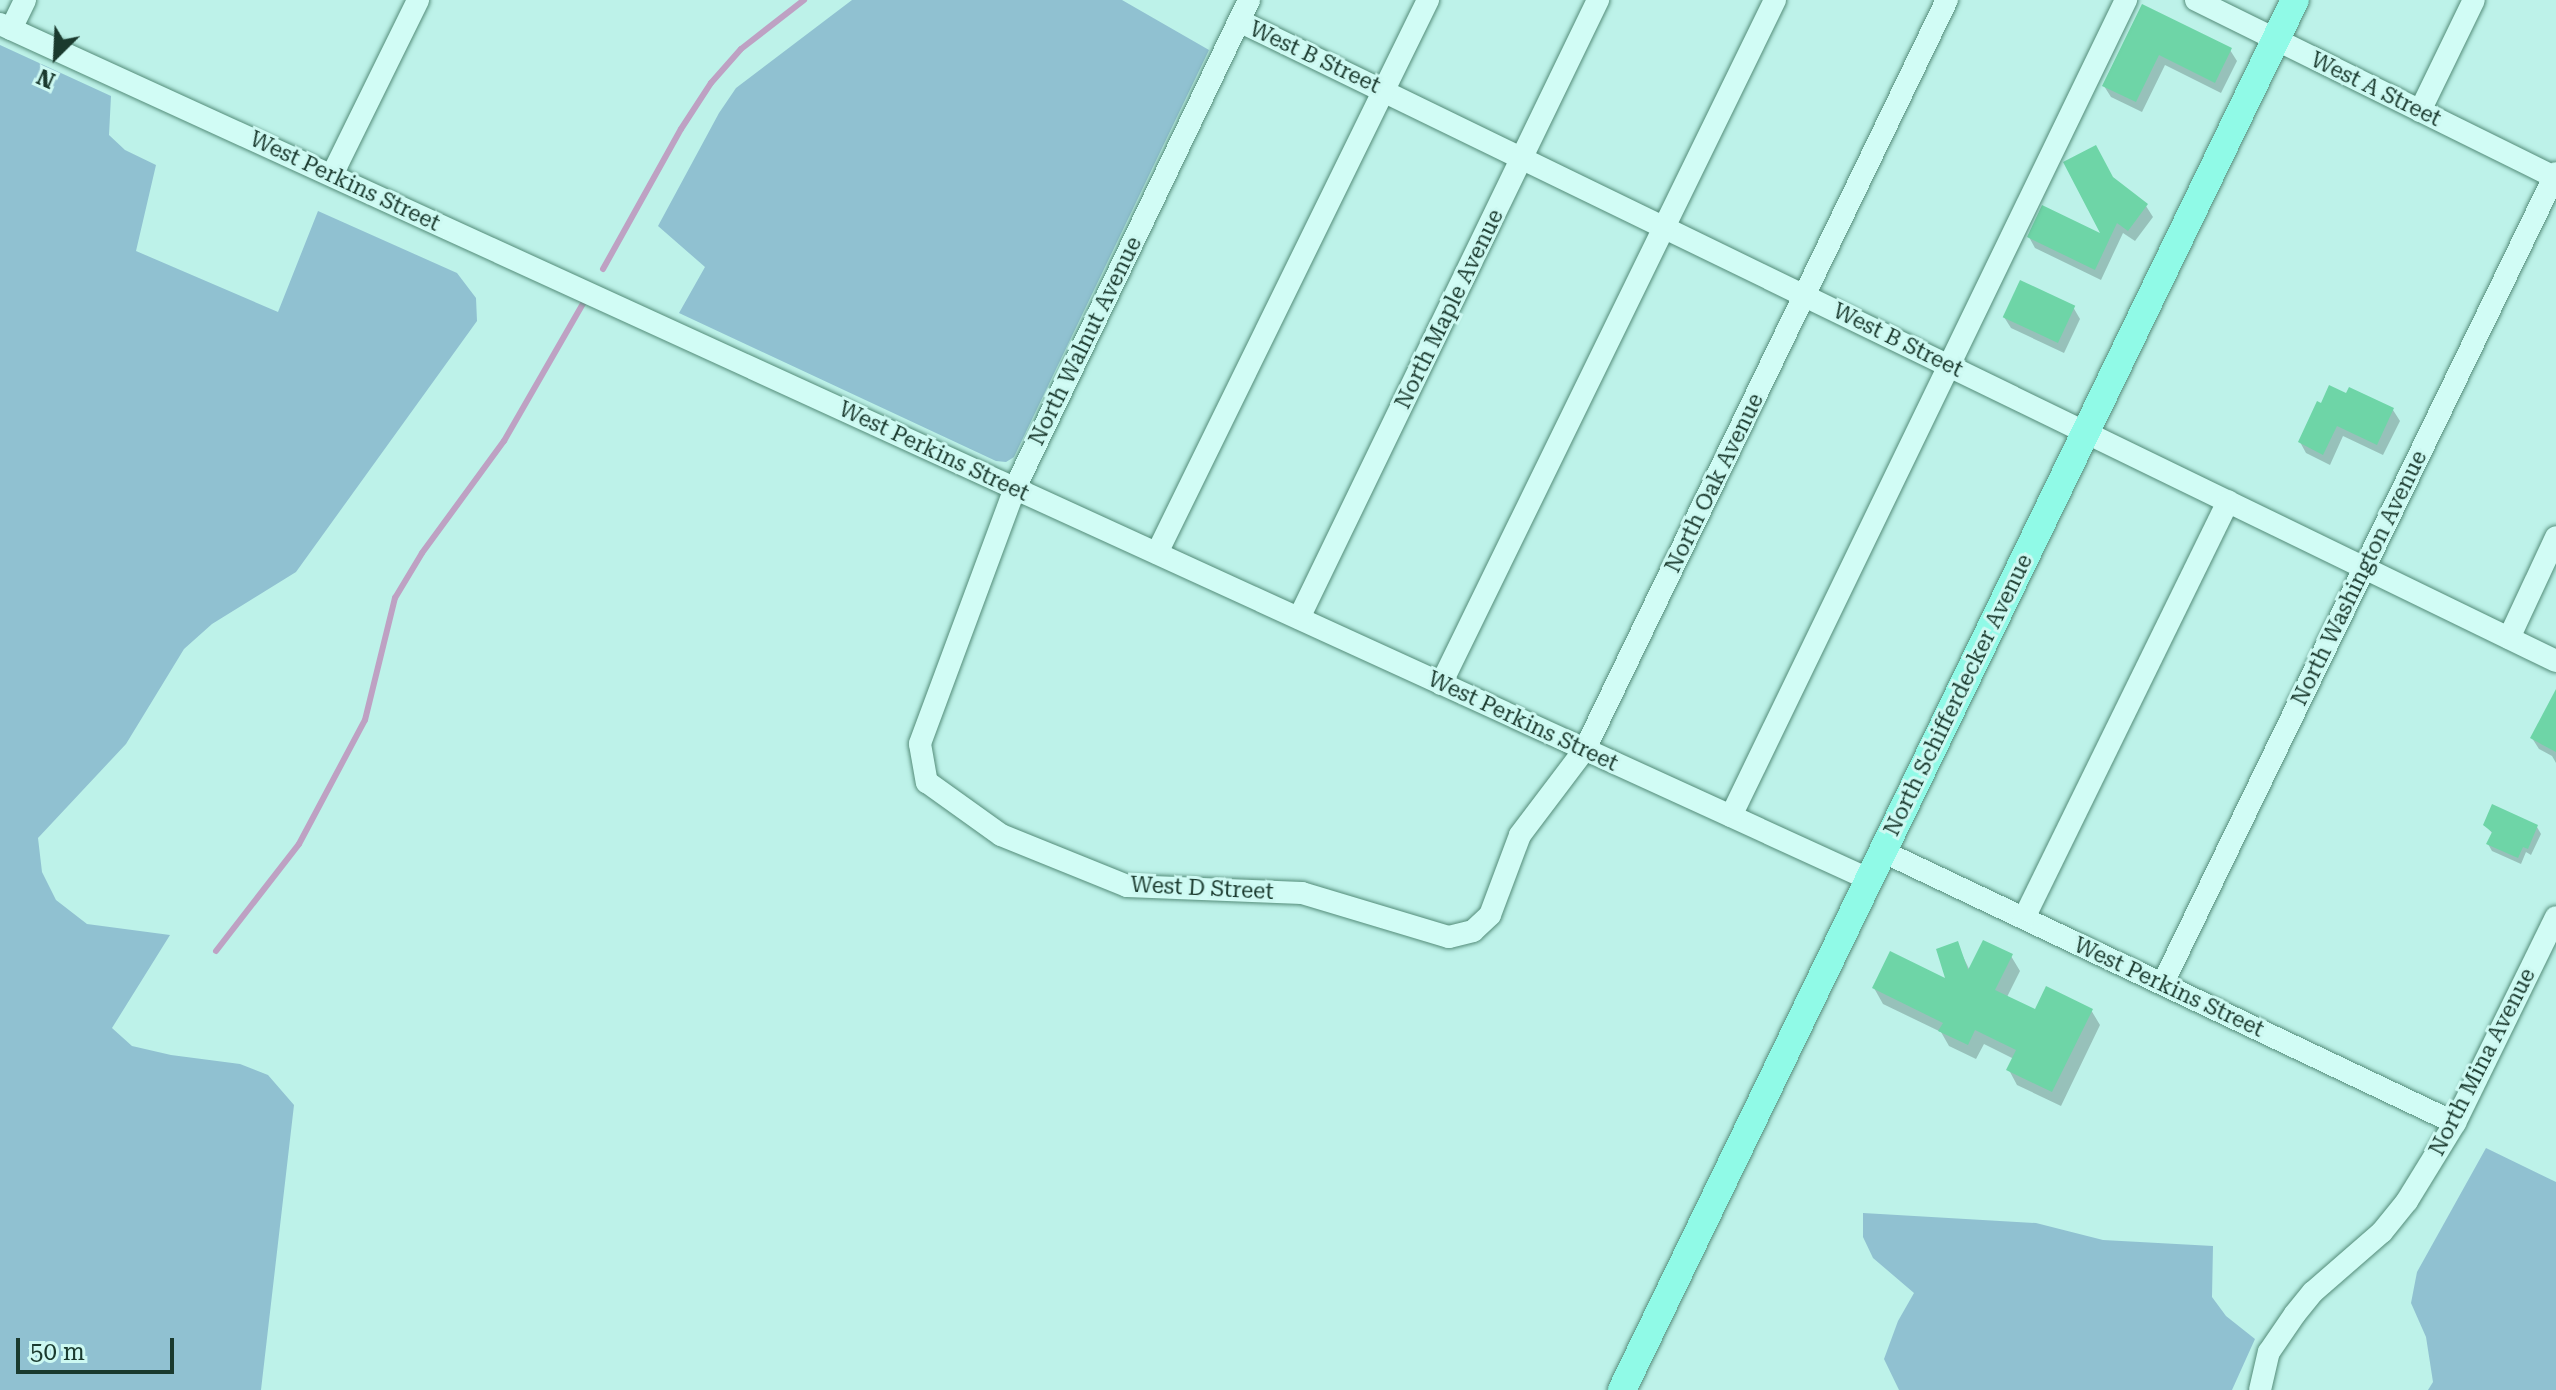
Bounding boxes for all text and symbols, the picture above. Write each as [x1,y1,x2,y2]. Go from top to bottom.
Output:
street label: West B Street [1245,15,1385,99]
north arrow [16,16,96,96]
street label: West A Street [2307,46,2445,132]
text: N [33,64,59,93]
street label: West Perkins Street [246,125,444,237]
street label: North Maple Avenue [1389,205,1509,413]
street label: North Walnut Avenue [1023,232,1147,450]
street label: West B Street [1829,297,1967,383]
street label: North Oak Avenue [1659,389,1769,577]
street label: West Perkins Street [835,395,1033,507]
street label: North Washington Avenue [2286,446,2432,710]
street label: North Schifferdecker Avenue [1878,550,2038,840]
street label: West Perkins Street [1424,665,1622,777]
street label: West D Street [1130,871,1274,905]
street label: West Perkins Street [2070,931,2268,1043]
street label: North Mina Avenue [2423,964,2541,1160]
scale bar [20,1322,178,1372]
text: 50 m [30,1338,85,1366]

